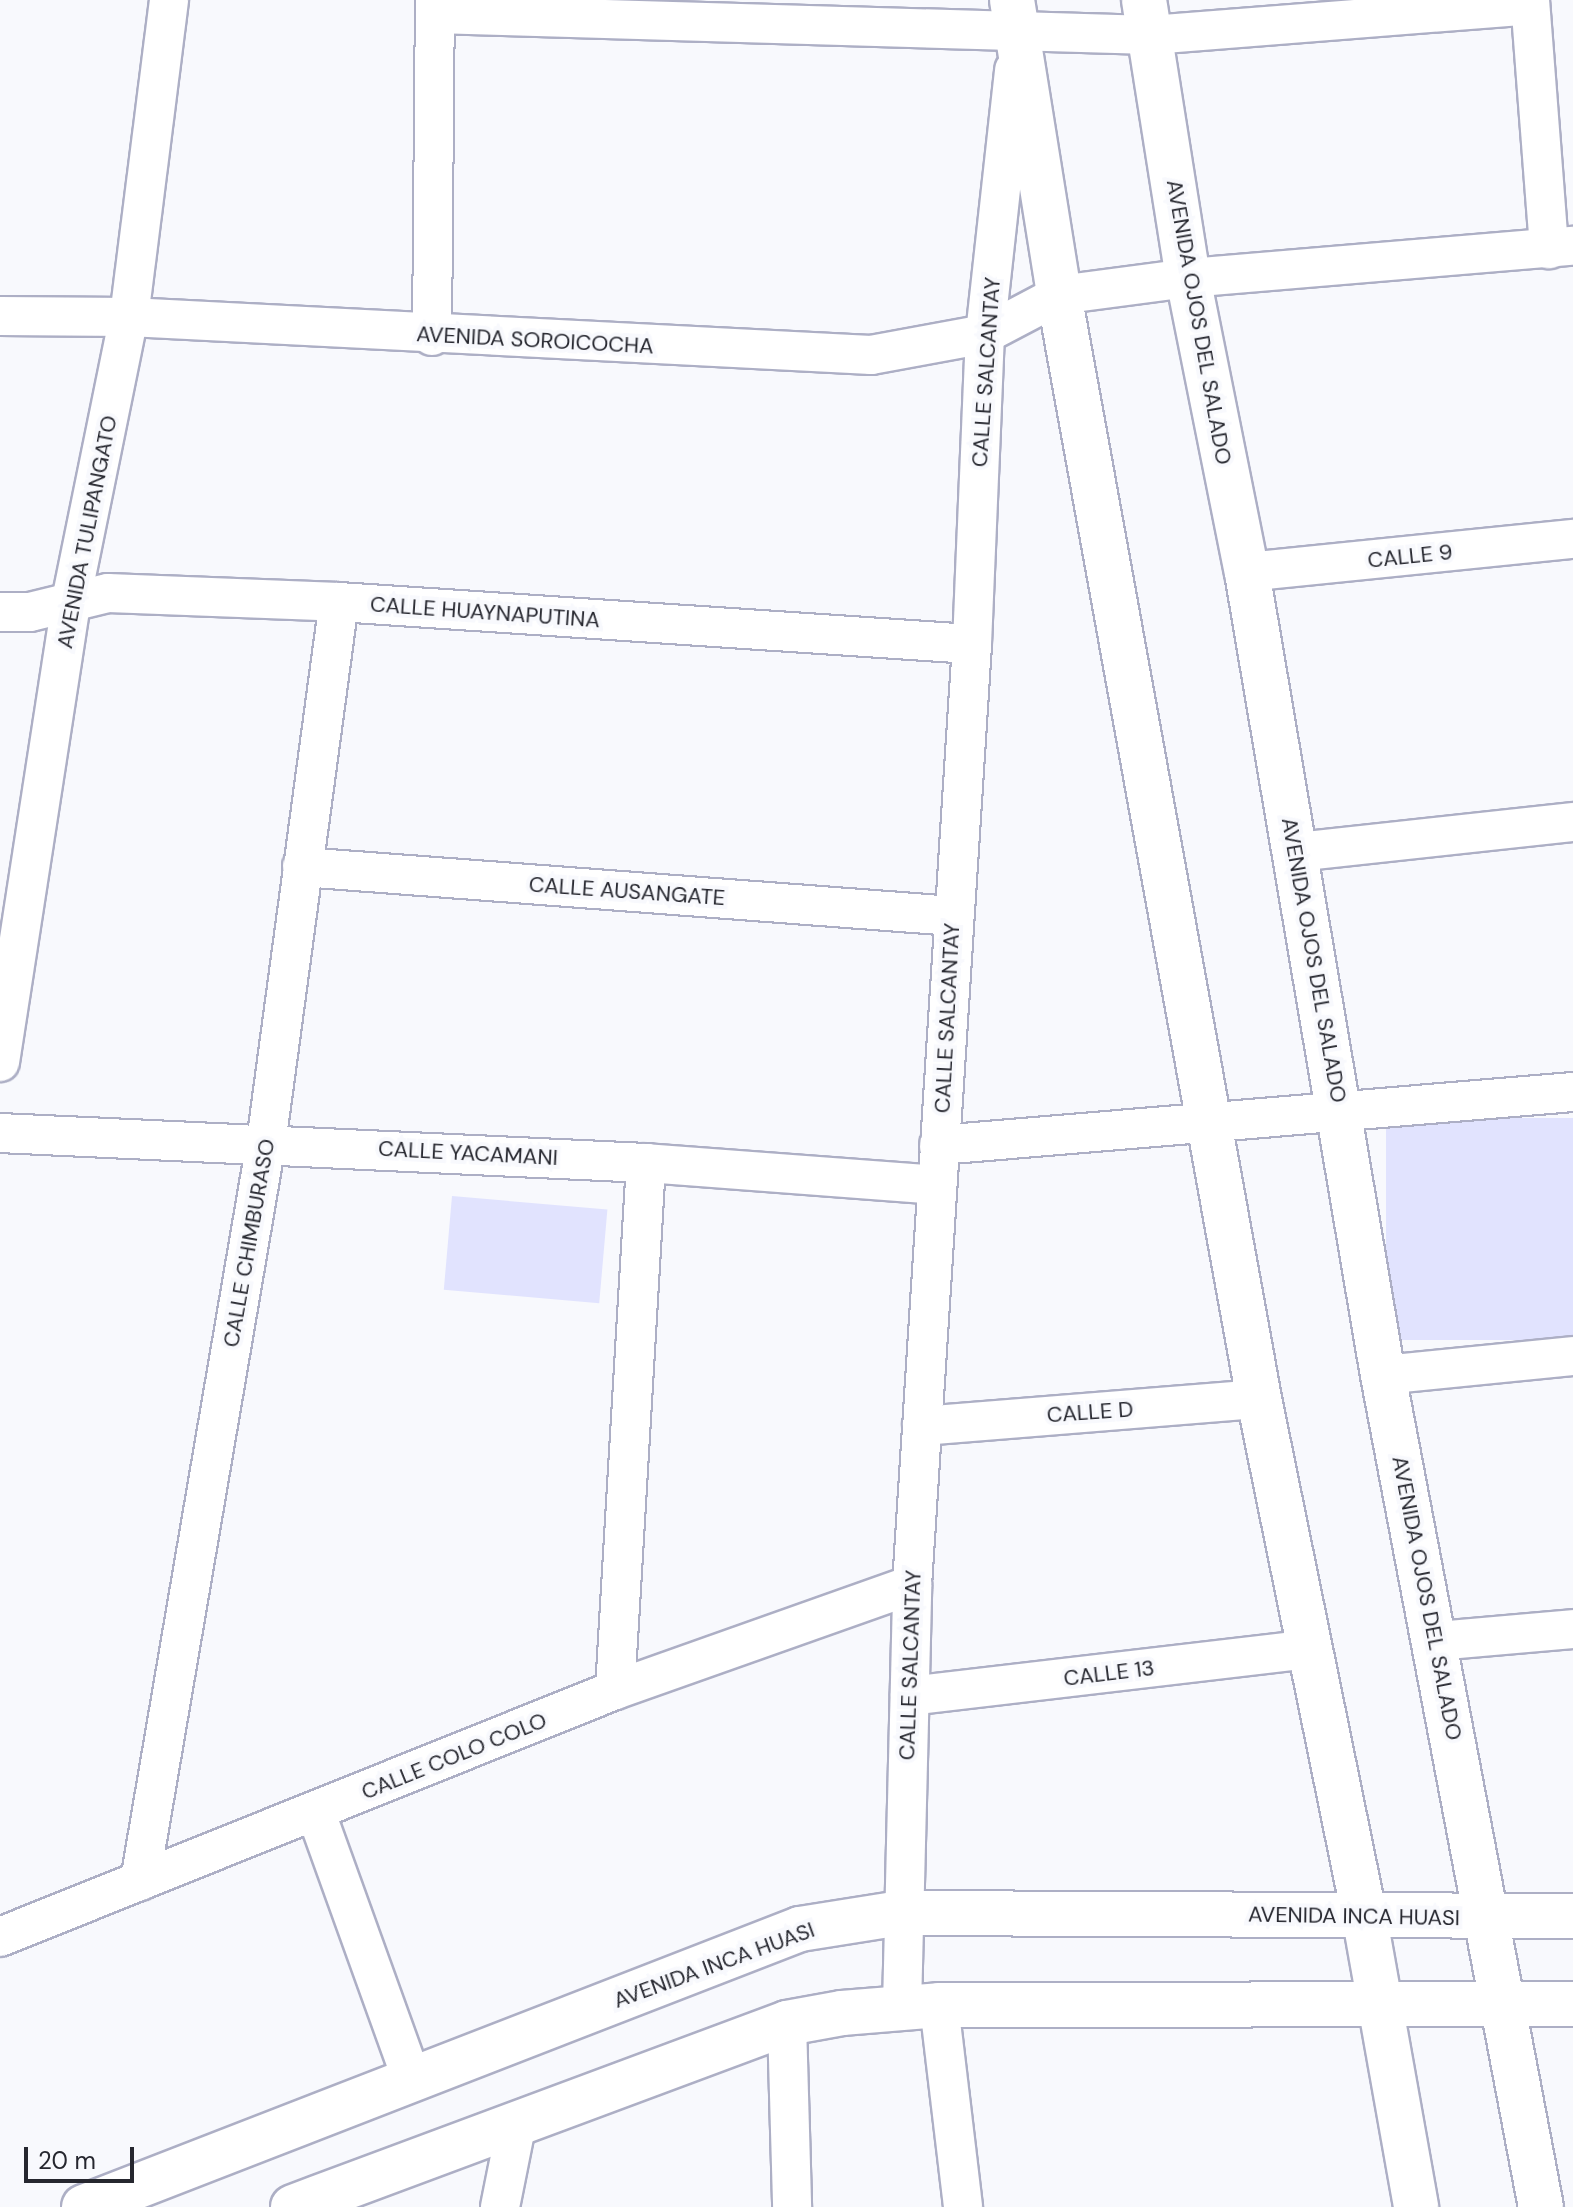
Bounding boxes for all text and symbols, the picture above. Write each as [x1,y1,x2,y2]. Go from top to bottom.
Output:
street label: AVENIDA OJOS DEL SALADO [1161,177,1237,467]
street label: CALLE SALCANTAY [966,276,1006,468]
street label: AVENIDA SOROICOCHA [416,321,654,359]
street label: AVENIDA TULIPANGATO [51,413,123,651]
street label: CALLE 9 [1366,538,1454,574]
street label: CALLE HUAYNAPUTINA [369,591,601,633]
street label: AVENIDA OJOS DEL SALADO [1276,815,1352,1105]
street label: CALLE AUSANGATE [528,871,726,911]
street label: CALLE SALCANTAY [929,922,965,1114]
street label: CALLE YACAMANI [378,1135,558,1171]
street label: CALLE CHIMBURASO [218,1137,280,1349]
street label: CALLE D [1046,1396,1134,1428]
street label: AVENIDA OJOS DEL SALADO [1386,1454,1468,1742]
street label: CALLE SALCANTAY [893,1569,927,1761]
street label: CALLE 13 [1062,1654,1156,1692]
street label: CALLE COLO COLO [358,1707,550,1805]
street label: AVENIDA INCA HUASI [1248,1901,1460,1931]
street label: AVENIDA INCA HUASI [610,1916,818,2014]
scale bar [28,2131,138,2181]
text: 20 m [38,2145,96,2176]

